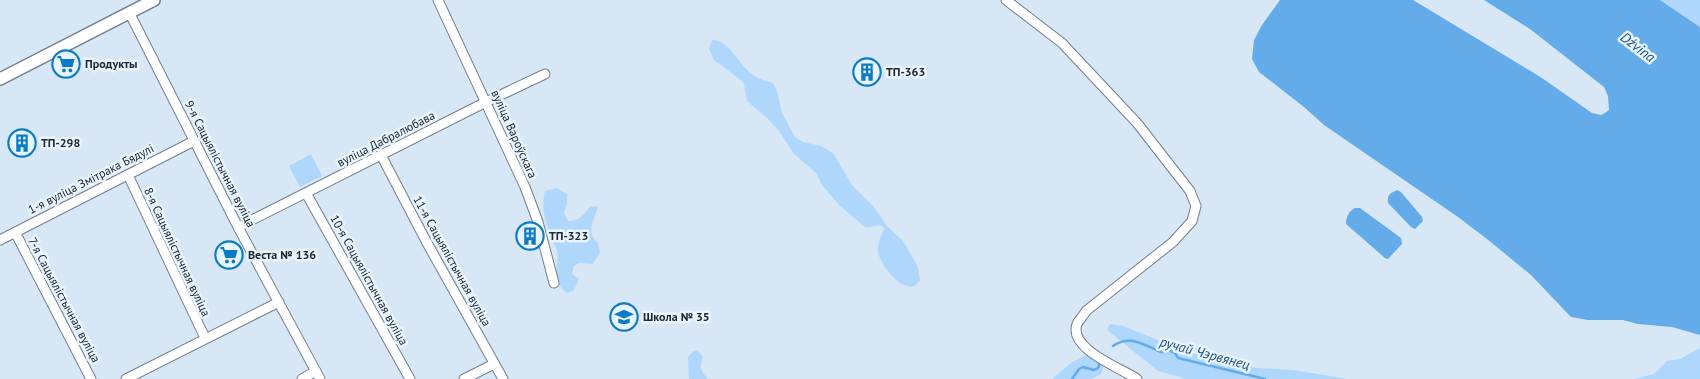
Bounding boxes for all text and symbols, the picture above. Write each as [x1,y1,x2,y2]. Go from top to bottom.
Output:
water label: Dźvina [1617,28,1659,66]
supermarket icon: Продукты [51,49,81,79]
place label: Продукты [85,56,137,71]
building icon: ТП-363 [852,57,882,87]
place label: ТП-363 [886,64,925,79]
street label: вуліца Вароўскага [488,87,541,180]
street label: 9-я Сацыялістычная вуліца [182,98,259,230]
street label: вуліца Дабралюбава [334,107,437,170]
building icon: ТП-298 [7,128,37,158]
place label: ТП-298 [41,135,80,150]
street label: 1-я вуліца Змітрака Бядулі [25,140,156,217]
street label: 8-я Сацыялістычная вуліца [141,185,214,319]
street label: 11-я Сацыялістычная вуліца [410,193,495,329]
street label: 10-я Сацыялістычная вуліца [327,212,412,348]
building icon: ТП-323 [515,221,545,251]
place label: ТП-323 [549,228,588,243]
street label: 7-я Сацыялістычная вуліца [25,235,104,365]
supermarket icon: Веста № 136 [214,240,244,270]
place label: Веста № 136 [248,247,316,262]
school or university icon: Школа № 35 [609,302,639,332]
place label: Школа № 35 [643,309,710,324]
water label: ручай Чэрвянец [1157,332,1252,374]

